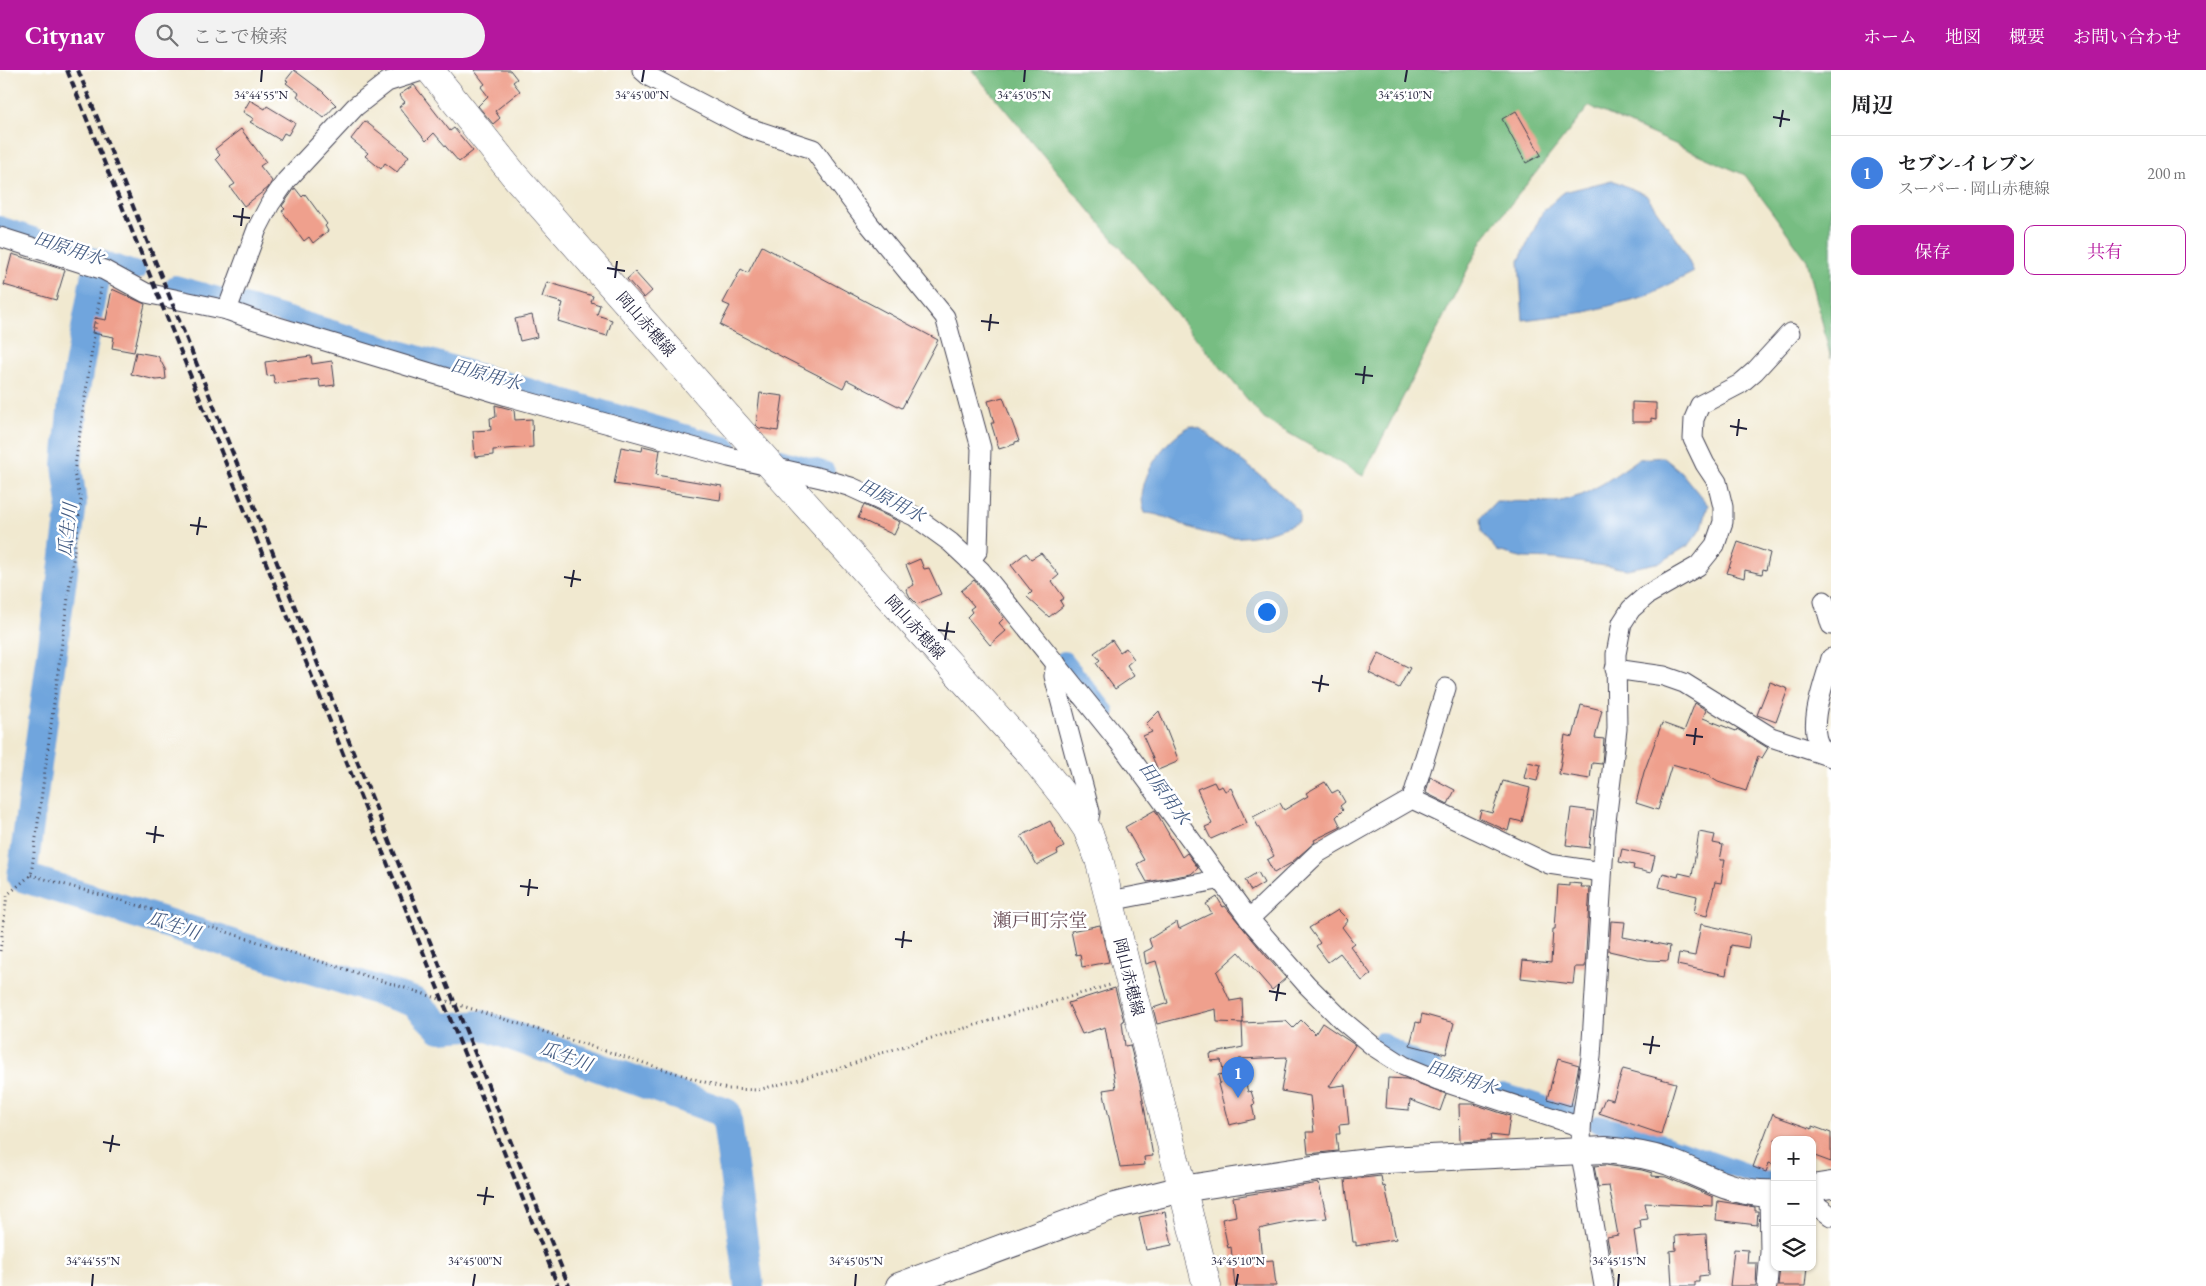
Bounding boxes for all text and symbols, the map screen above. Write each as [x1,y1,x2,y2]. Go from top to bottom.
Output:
search box [135,13,485,58]
text: Citynav [25,20,105,51]
icon: search [153,21,181,49]
text: ここで検索 [193,24,288,49]
text: ホーム [1863,25,1917,48]
text: 地図 [1945,25,1981,48]
text: 概要 [2009,25,2045,48]
text: お問い合わせ [2073,25,2181,48]
text: 34°44'55"N [234,87,288,103]
text: 34°45'00"N [615,87,669,103]
text: 34°45'05"N [997,87,1051,103]
text: 34°45'10"N [1378,87,1432,103]
text: 周辺 [1851,91,1893,118]
text: セブン-イレブン [1898,151,2036,176]
text: 1 [1863,163,1871,184]
text: 200 m [2147,163,2186,184]
text: スーパー · 岡山赤穂線 [1898,178,2050,199]
button: 保存 [1851,225,2014,275]
button: 共有 [2024,225,2186,275]
water label: 田原用水 [31,226,109,271]
street label: 岡山赤穂線 [612,287,680,361]
water label: 田原用水 [448,353,526,396]
water label: 田原用水 [855,473,931,528]
water label: 瓜生川 [53,500,81,558]
street label: 岡山赤穂線 [880,590,950,664]
your location [1254,599,1280,625]
water label: 田原用水 [1135,757,1197,831]
water label: 瓜生川 [145,906,205,945]
district label: 瀬戸町宗堂 [992,908,1088,933]
street label: 岡山赤穂線 [1109,936,1149,1018]
water label: 瓜生川 [537,1036,597,1077]
water label: 田原用水 [1424,1054,1502,1100]
pin: 1 [1222,1057,1254,1098]
map controls [1771,1136,1816,1271]
button: + [1771,1136,1816,1181]
button: − [1771,1181,1816,1226]
button: layers [1771,1226,1816,1271]
text: 34°44'55"N [66,1253,120,1269]
text: 34°45'00"N [448,1253,502,1269]
text: 34°45'05"N [829,1253,883,1269]
text: 34°45'10"N [1211,1253,1265,1269]
text: 34°45'15"N [1592,1253,1646,1269]

